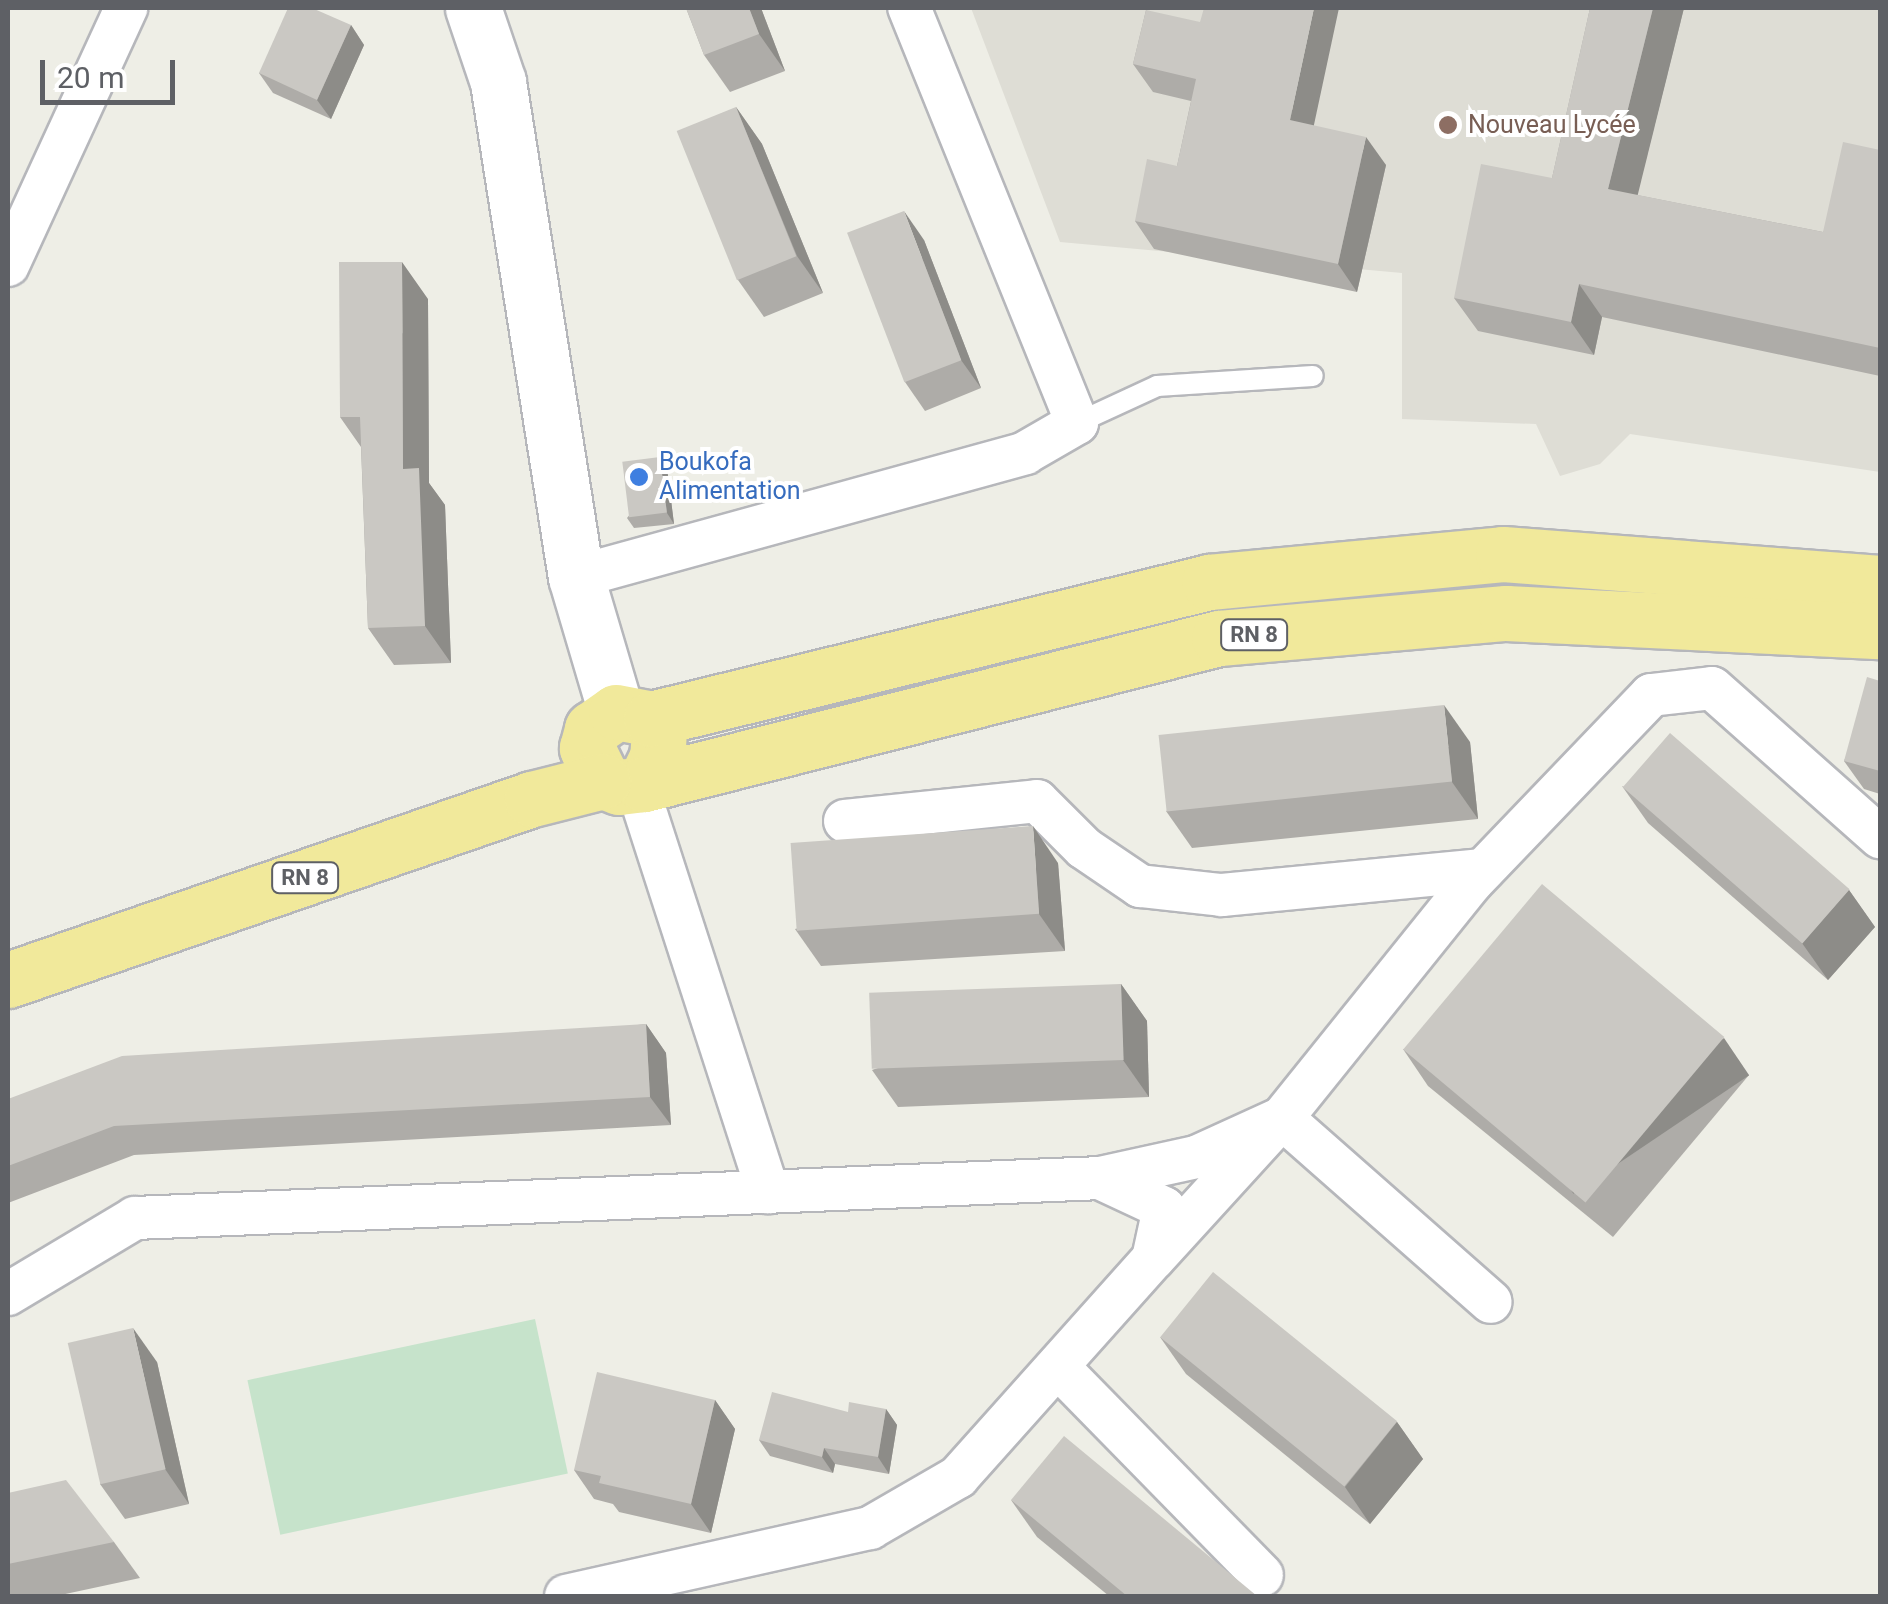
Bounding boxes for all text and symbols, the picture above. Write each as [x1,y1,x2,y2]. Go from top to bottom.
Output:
scale bar [45,40,180,102]
text: 20 m [57,60,124,95]
place label: Nouveau Lycée [1468,110,1636,140]
marker: Nouveau Lycée [1437,114,1459,136]
place label: Boukofa Alimentation [659,448,801,507]
marker: Boukofa Alimentation [628,466,650,488]
road number: RN 8 [1219,618,1289,652]
road number: RN 8 [270,861,340,895]

